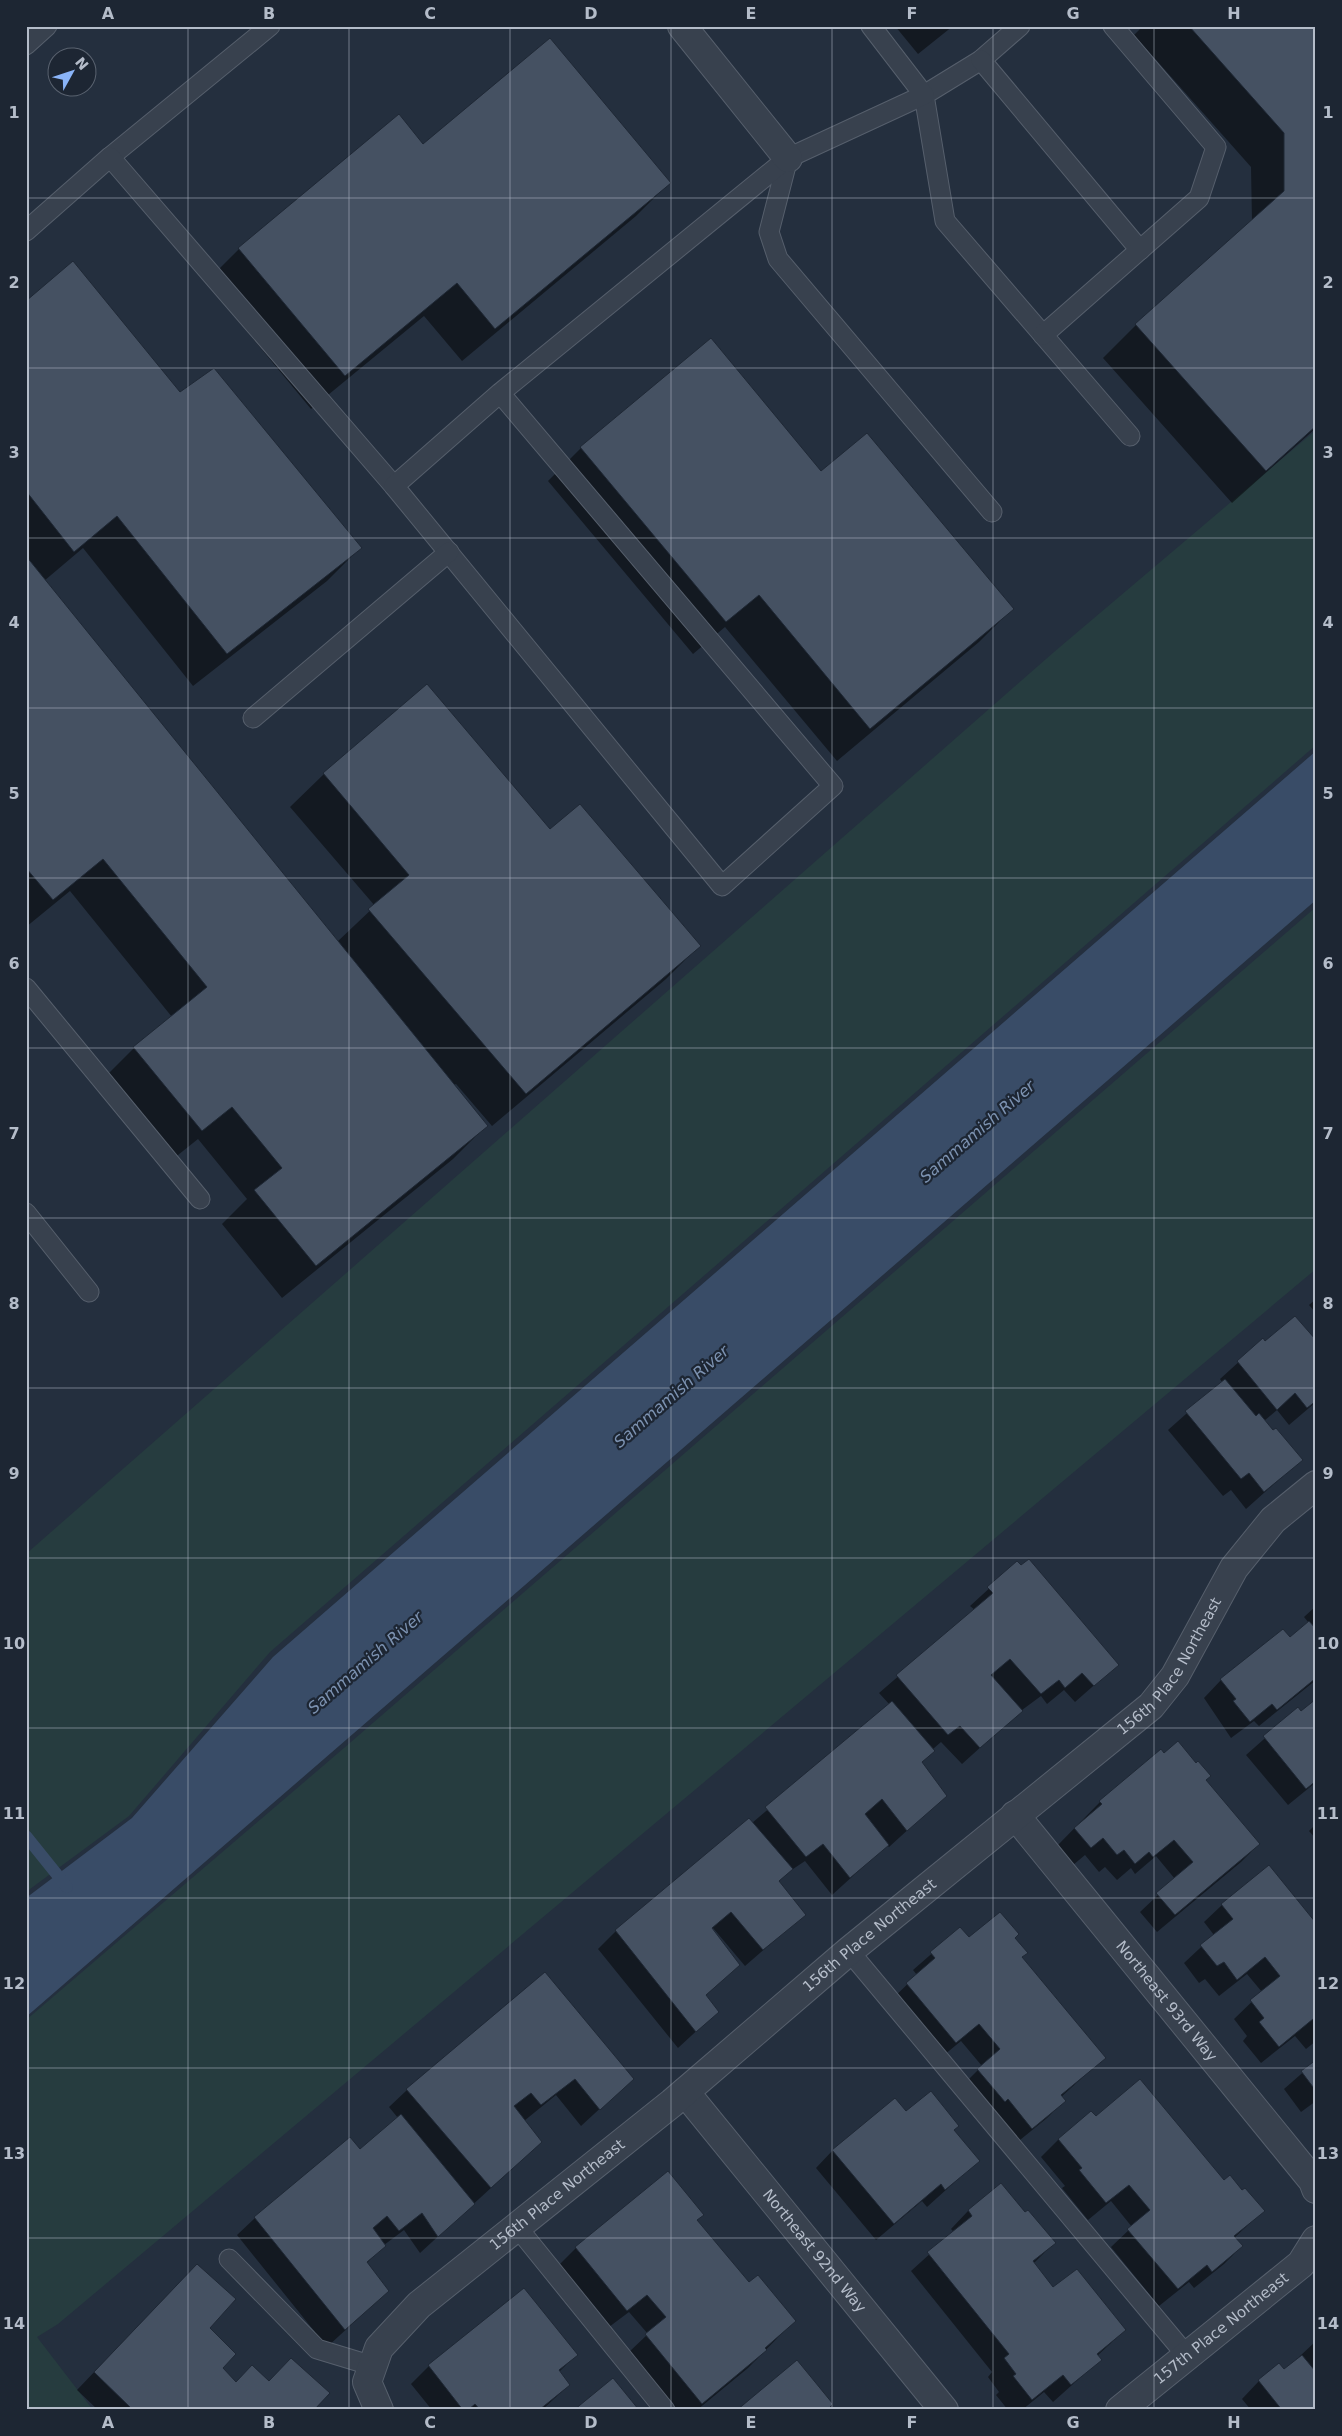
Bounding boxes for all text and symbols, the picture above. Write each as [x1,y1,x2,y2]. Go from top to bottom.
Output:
text: A [102,4,115,23]
text: B [263,4,275,23]
text: C [424,4,436,23]
text: D [584,4,598,23]
text: E [746,4,756,23]
text: F [907,4,917,23]
text: G [1066,4,1080,23]
text: H [1227,4,1241,23]
north arrow [48,48,98,98]
text: N [72,54,92,73]
text: 1 [8,103,20,122]
text: 1 [1322,103,1334,122]
text: 2 [8,273,20,292]
text: 2 [1322,273,1334,292]
text: 3 [8,443,20,462]
text: 3 [1322,443,1334,462]
text: 4 [8,613,20,632]
text: 4 [1322,613,1334,632]
text: 5 [8,784,20,803]
text: 5 [1322,784,1334,803]
text: 6 [8,954,20,973]
text: 6 [1322,954,1334,973]
water label: Sammamish River [916,1075,1040,1186]
text: 7 [8,1124,20,1143]
text: 7 [1322,1124,1334,1143]
text: 8 [8,1294,20,1313]
text: 8 [1322,1294,1334,1313]
water label: Sammamish River [610,1340,734,1451]
text: 9 [8,1464,20,1483]
text: 9 [1322,1464,1334,1483]
street label: 156th Place Northeast [1113,1594,1225,1739]
water label: Sammamish River [304,1606,428,1717]
text: 10 [3,1634,25,1653]
text: 10 [1317,1634,1339,1653]
text: 11 [3,1804,25,1823]
text: 11 [1317,1804,1339,1823]
street label: 156th Place Northeast [799,1875,940,1996]
street label: Northeast 93rd Way [1112,1937,1221,2065]
text: 12 [3,1974,25,1993]
text: 12 [1317,1974,1339,1993]
street label: 156th Place Northeast [486,2135,628,2254]
text: 13 [3,2144,25,2163]
text: 13 [1317,2144,1339,2163]
street label: Northeast 92nd Way [759,2186,870,2316]
street label: 157th Place Northeast [1150,2269,1292,2388]
text: 14 [3,2314,25,2333]
text: 14 [1317,2314,1339,2333]
text: A [102,2413,115,2432]
text: B [263,2413,275,2432]
text: C [424,2413,436,2432]
text: D [584,2413,598,2432]
text: E [746,2413,756,2432]
text: F [907,2413,917,2432]
text: G [1066,2413,1080,2432]
text: H [1227,2413,1241,2432]

